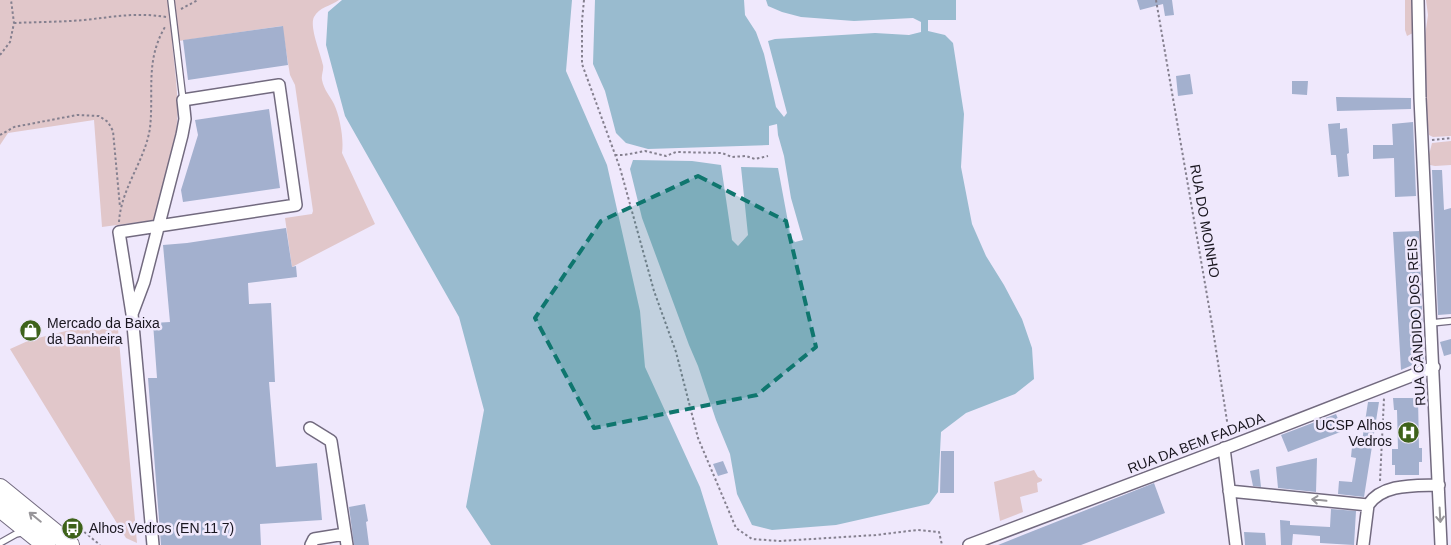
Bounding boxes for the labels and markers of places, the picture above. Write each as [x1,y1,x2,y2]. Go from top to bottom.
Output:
place label: Mercado da Baixa da Banheira [47,315,160,347]
shop icon: Mercado da Baixa da Banheira [19,319,43,343]
place label: UCSP Alhos Vedros [1315,417,1392,449]
hospital icon: UCSP Alhos Vedros [1396,421,1420,445]
bus stop icon: Alhos Vedros (EN 11 7) [61,516,85,540]
place label: Alhos Vedros (EN 11 7) [89,520,234,536]

